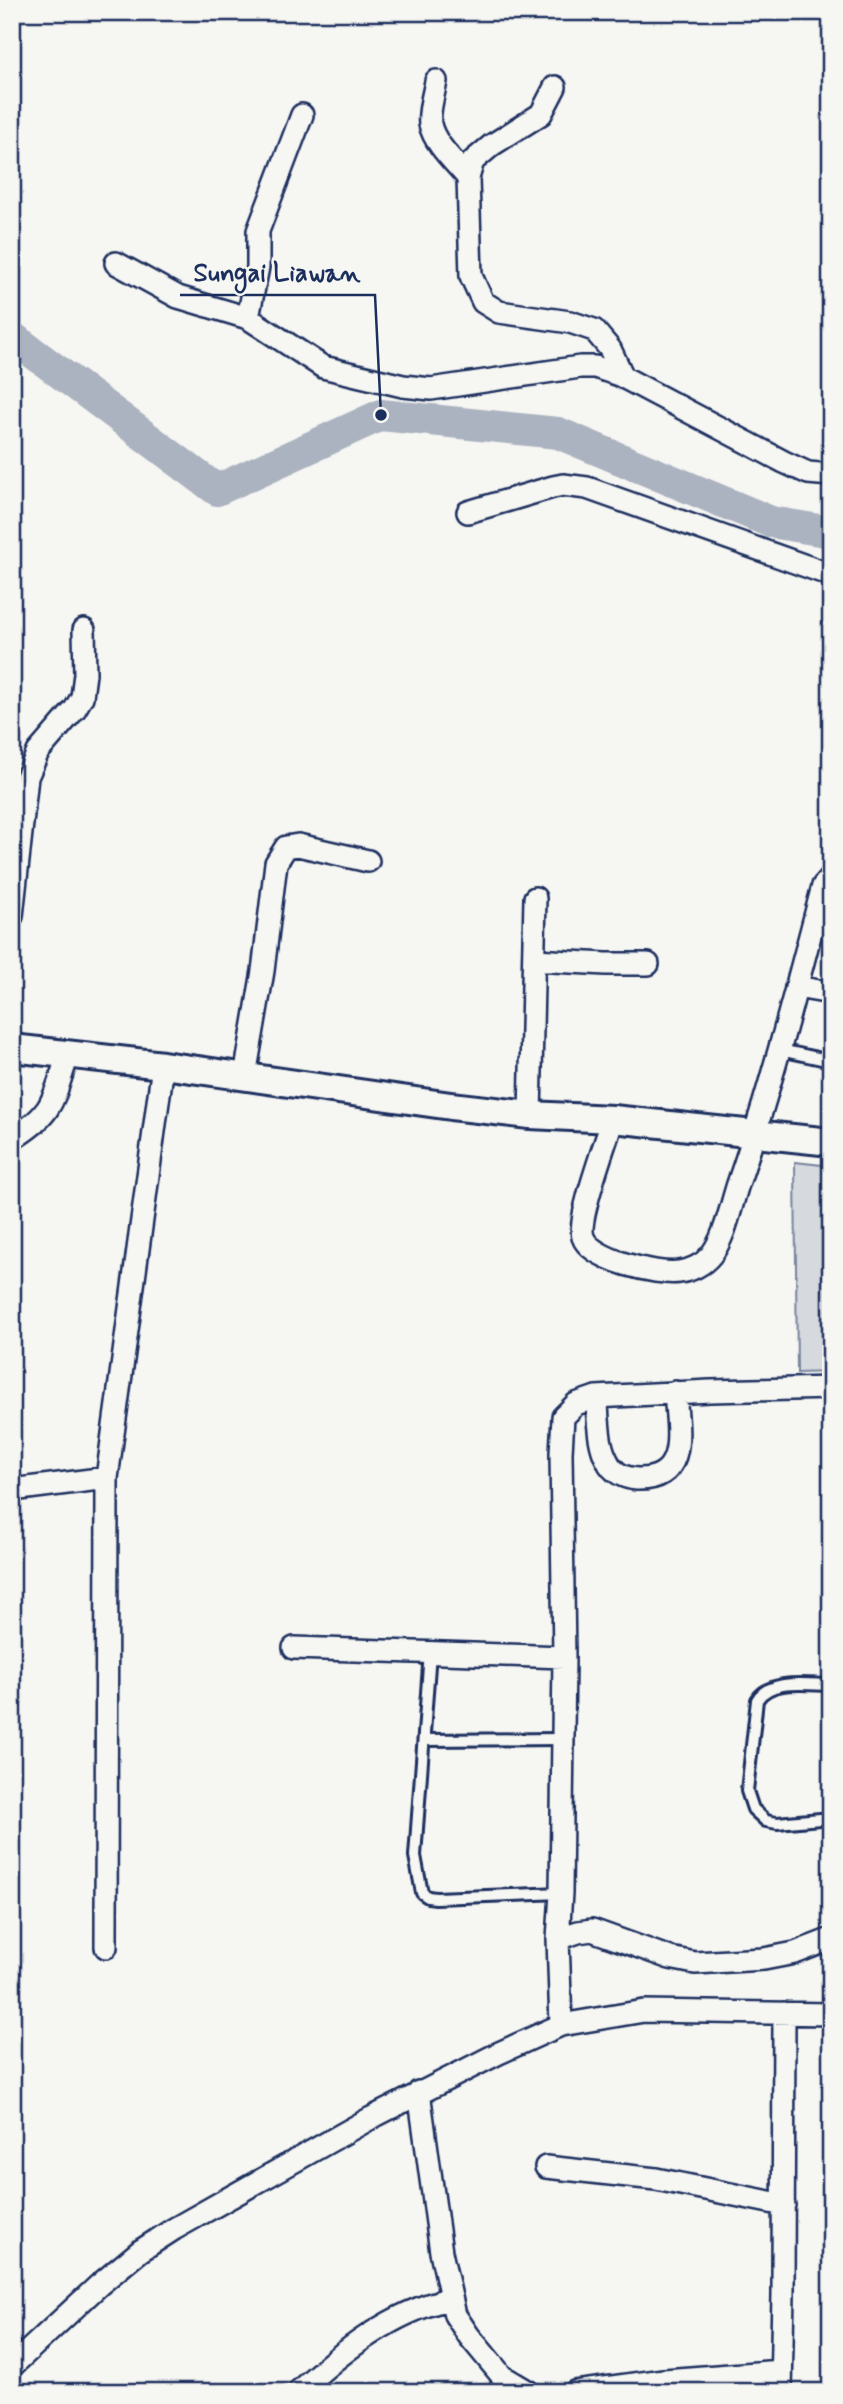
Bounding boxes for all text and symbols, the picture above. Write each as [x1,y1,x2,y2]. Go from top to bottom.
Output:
callout: Sungai Liawan [180,248,375,295]
text: Sungai Liawan [193,257,361,294]

